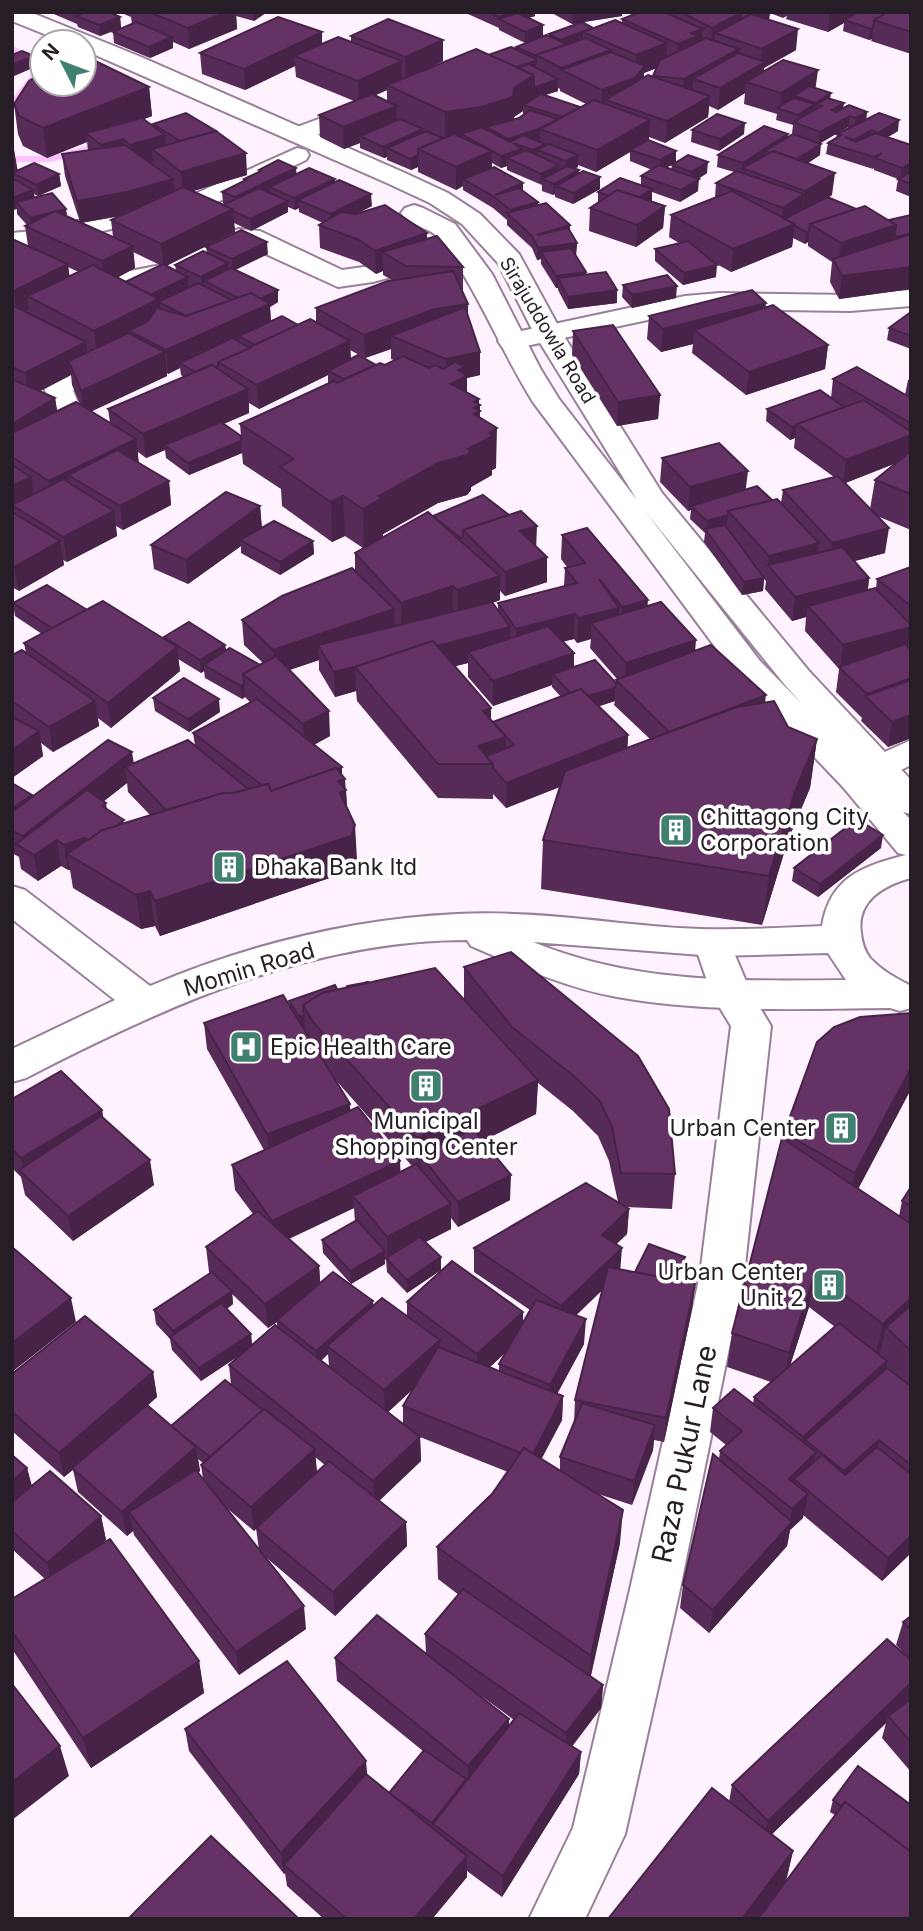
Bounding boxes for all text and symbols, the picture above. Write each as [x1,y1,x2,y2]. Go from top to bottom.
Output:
north arrow [28,28,98,98]
text: N [37,39,64,65]
street label: Sirajuddowla Road [495,253,600,408]
place label: Chittagong City Corporation [700,803,869,857]
building icon: Chittagong City Corporation [657,811,695,849]
building icon: Dhaka Bank ltd [210,848,248,886]
place label: Dhaka Bank ltd [254,853,417,881]
street label: Momin Road [180,936,318,1002]
hospital icon: Epic Health Care [227,1028,265,1066]
place label: Epic Health Care [270,1033,452,1061]
building icon: Municipal Shopping Center [407,1067,445,1105]
place label: Municipal Shopping Center [334,1107,518,1161]
building icon: Urban Center [822,1109,860,1147]
place label: Urban Center [669,1114,816,1142]
place label: Urban Center Unit 2 [657,1258,804,1312]
building icon: Urban Center Unit 2 [810,1266,848,1304]
street label: Raza Pukur Lane [644,1342,724,1566]

